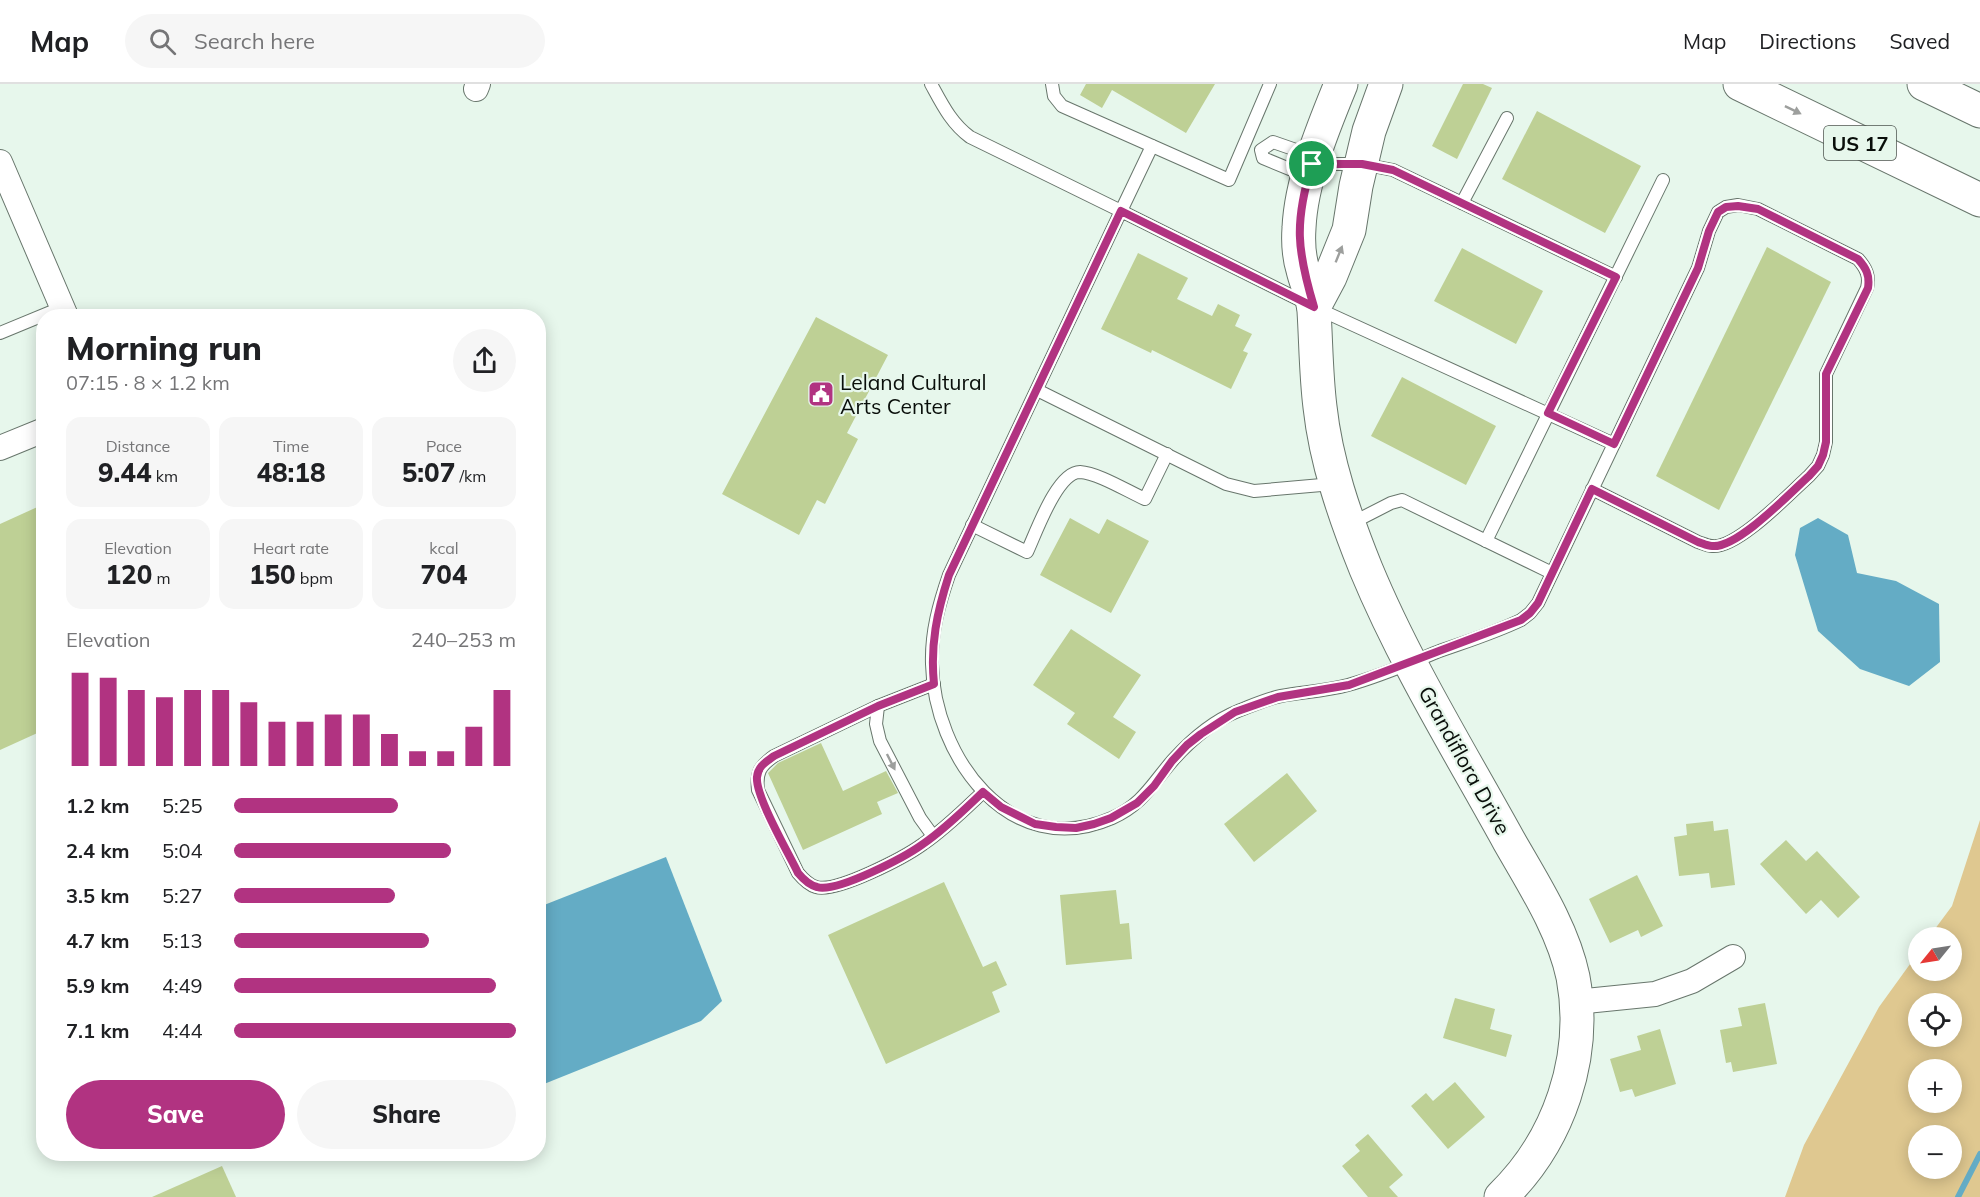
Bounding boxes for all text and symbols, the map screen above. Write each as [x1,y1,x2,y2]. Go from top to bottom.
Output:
search box [125,14,545,68]
text: Map [30,24,89,59]
icon: search [146,25,179,58]
text: Search here [194,27,315,55]
text: Map [1683,28,1726,54]
text: Directions [1759,28,1856,54]
text: Saved [1889,28,1950,54]
one-way arrow [1784,106,1801,115]
road number: US 17 [1824,126,1896,160]
pin [1286,138,1337,189]
icon: arrive [1295,147,1328,180]
one-way arrow [1334,245,1344,263]
text: Morning run [66,327,262,368]
button: share [453,329,516,392]
place label: Leland Cultural Arts Center [840,369,987,419]
text: 07:15 · 8 × 1.2 km [66,370,230,395]
public building icon: Leland Cultural Arts Center [806,379,836,409]
text: Distance [106,436,170,456]
text: Time [273,436,309,456]
text: Pace [426,436,462,456]
text: 9.44 [98,456,152,489]
text: 48:18 [256,456,326,489]
text: 5:07 [402,456,455,489]
text: km [152,466,178,486]
text: /km [455,466,486,486]
text: Elevation [104,538,172,558]
text: Heart rate [253,538,329,558]
text: kcal [429,538,459,558]
text: 120 [105,558,152,591]
text: 150 [249,558,296,591]
text: 704 [421,558,467,591]
text: m [152,568,171,588]
text: bpm [296,568,333,588]
text: Elevation [66,627,151,652]
text: 240–253 m [411,627,516,652]
street label: Grandiflora Drive [1413,681,1517,839]
one-way arrow [886,754,896,771]
text: 1.2 km [66,793,129,818]
text: 5:25 [162,793,203,818]
text: 2.4 km [66,838,129,863]
text: 5:04 [162,838,203,863]
text: 3.5 km [66,883,129,908]
text: 5:27 [162,883,203,908]
north arrow [1908,927,1962,981]
map controls [1908,927,1962,1179]
text: 4.7 km [66,928,129,953]
text: 5:13 [162,928,203,953]
text: 5.9 km [66,973,129,998]
text: 4:49 [162,973,203,998]
button: locate [1908,993,1962,1047]
text: 7.1 km [66,1018,129,1043]
text: 4:44 [162,1018,203,1043]
button: + [1908,1059,1962,1113]
button: Save [66,1080,285,1149]
button: Share [297,1080,516,1149]
button: − [1908,1125,1962,1179]

